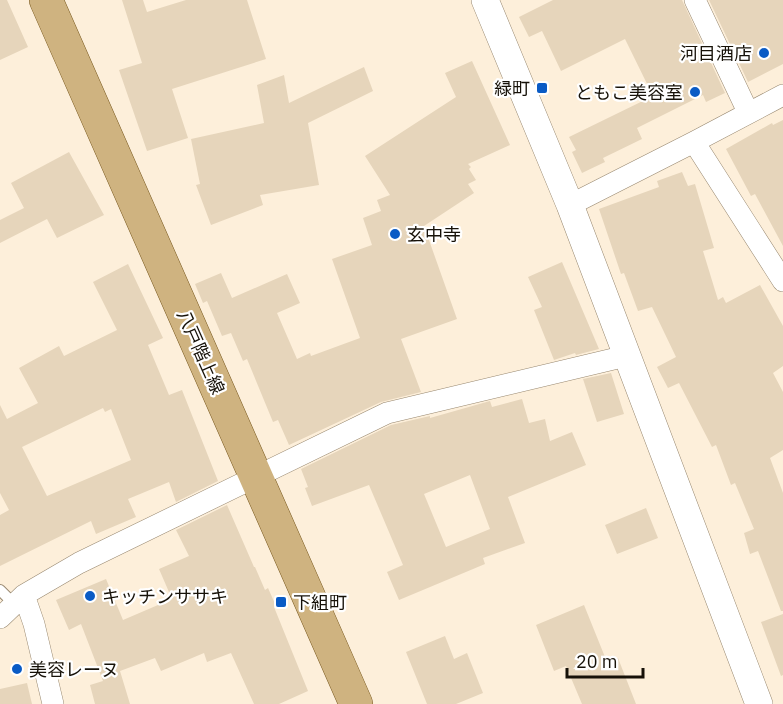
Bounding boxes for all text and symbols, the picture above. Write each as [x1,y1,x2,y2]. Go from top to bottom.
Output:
place label: 河目酒店 [680,42,752,65]
marker: 河目酒店 [757,46,771,60]
place label: 緑町 [494,77,530,100]
marker: 緑町 [535,81,549,95]
place label: ともこ美容室 [575,81,683,104]
marker: ともこ美容室 [688,85,702,99]
place label: 玄中寺 [407,223,461,246]
marker: 玄中寺 [388,227,402,241]
street label: 八戸階上線 [172,306,230,398]
place label: キッチンササキ [102,585,228,608]
marker: キッチンササキ [83,589,97,603]
place label: 下組町 [293,591,347,614]
marker: 下組町 [274,595,288,609]
scale bar [567,641,644,679]
text: 20 m [576,650,618,673]
place label: 美容レーヌ [29,658,119,681]
marker: 美容レーヌ [10,662,24,676]

